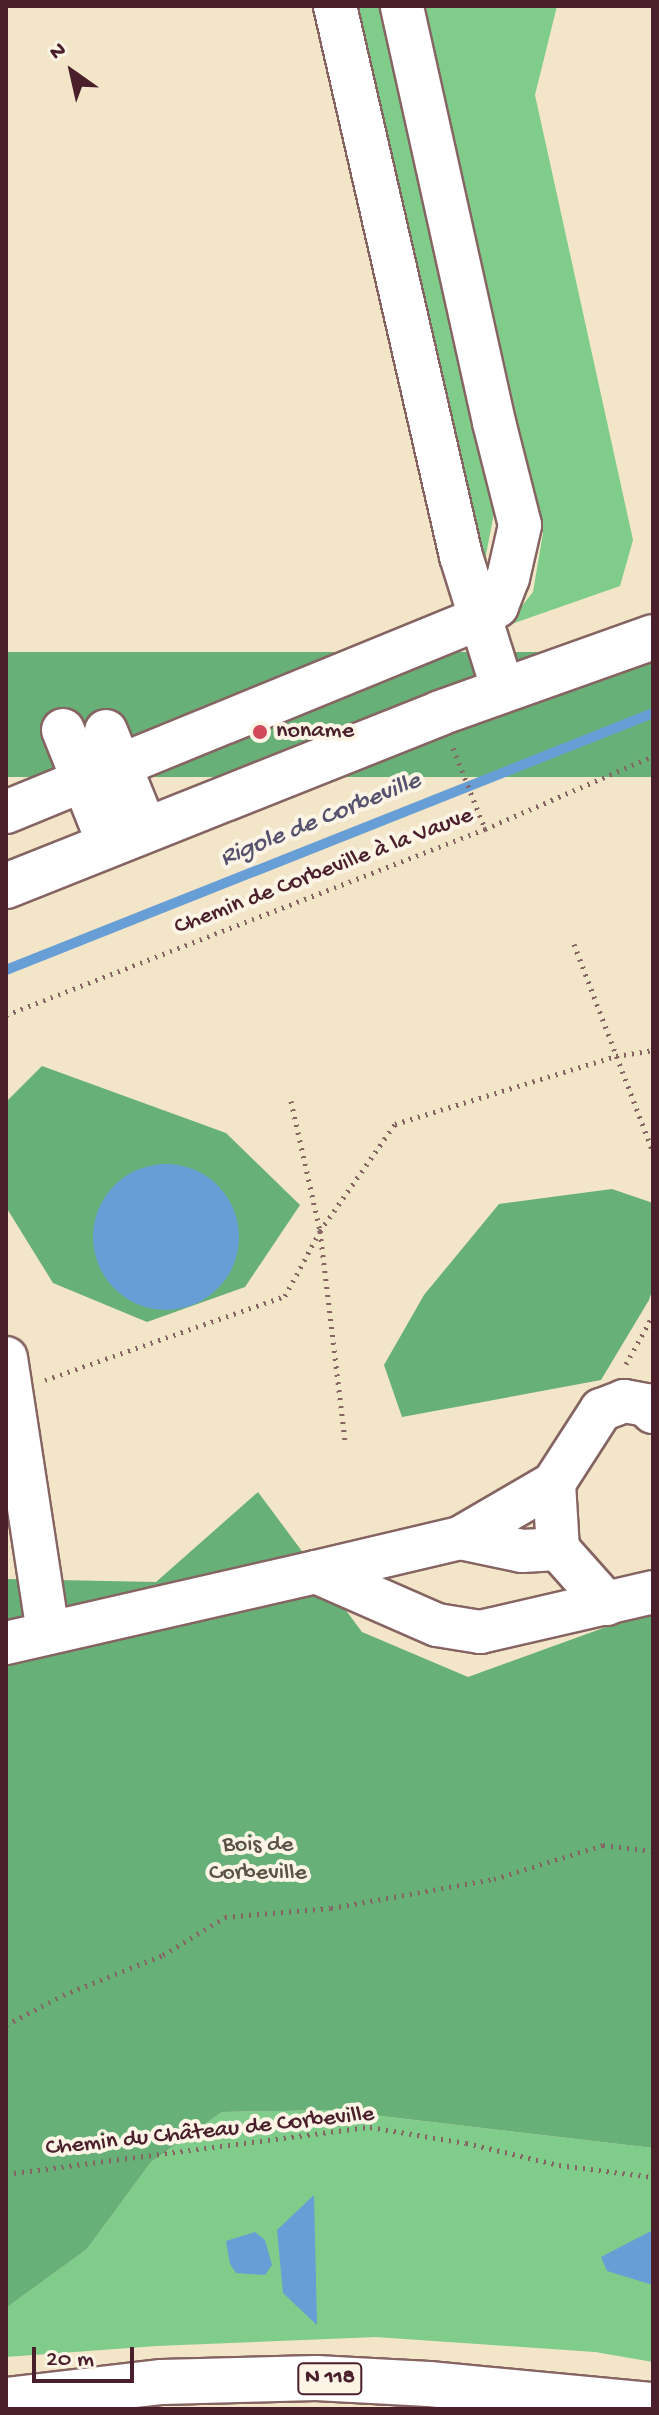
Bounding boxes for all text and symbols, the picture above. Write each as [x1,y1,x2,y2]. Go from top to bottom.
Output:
north arrow [32,32,112,112]
text: N [45,37,72,67]
place label: noname [276,718,354,746]
marker: noname [251,723,269,741]
water label: Rigole de Corbeville [216,767,426,875]
street label: Chemin de Corbeville à la Vauve [171,802,477,942]
park label: Bois de Corbeville [209,1832,307,1888]
street label: Chemin du Château de Corbeville [44,2100,376,2164]
scale bar [36,2331,138,2381]
text: 20 m [46,2346,94,2375]
road number: N 118 [296,2361,364,2397]

